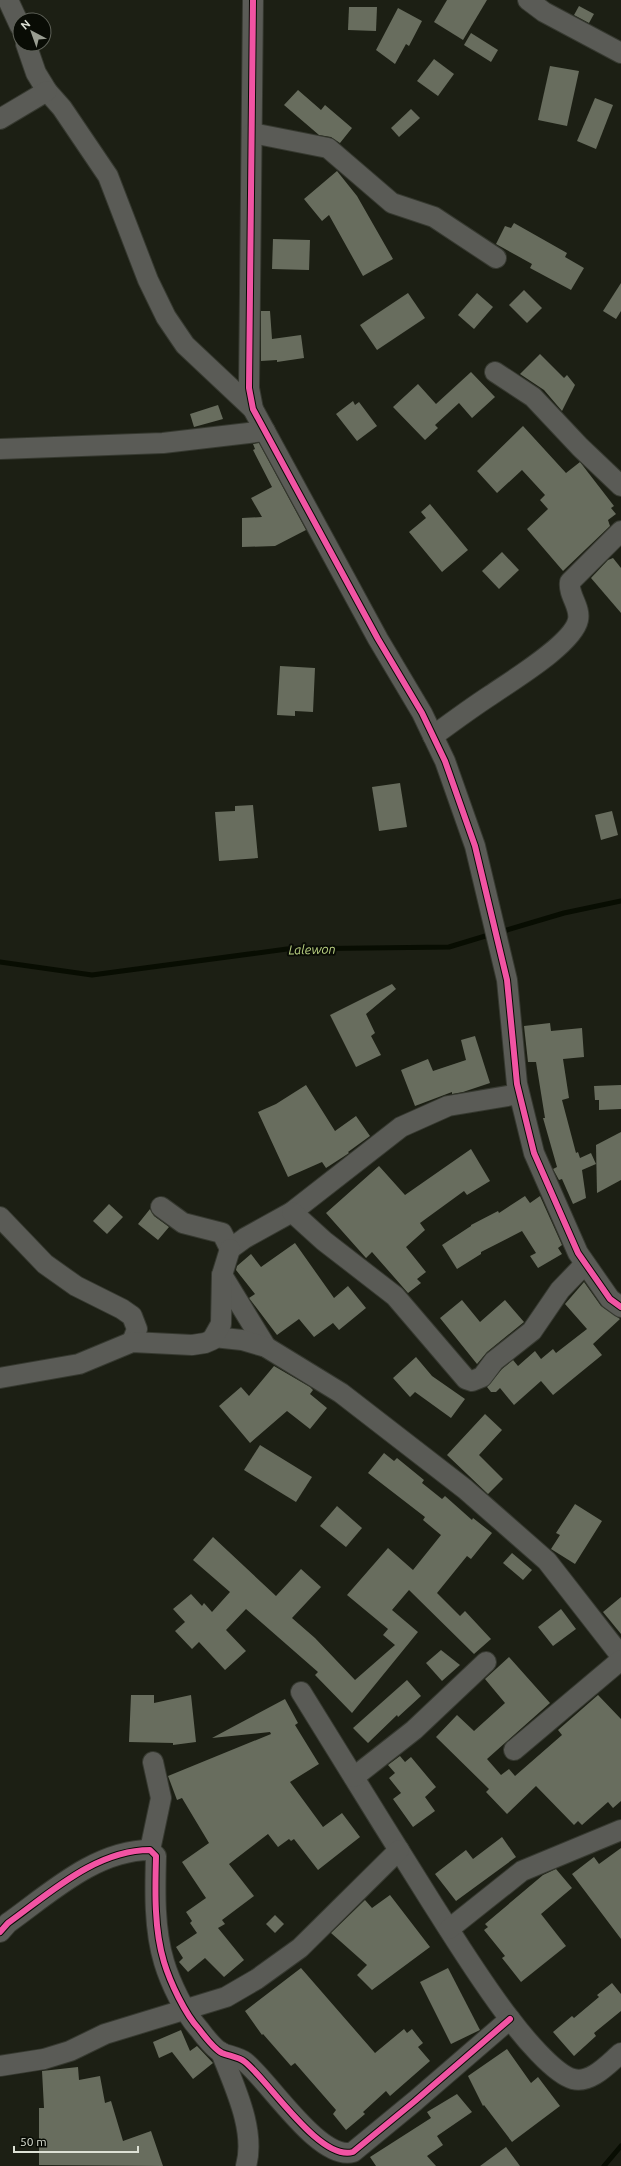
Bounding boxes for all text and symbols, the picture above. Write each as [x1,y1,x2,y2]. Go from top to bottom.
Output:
north arrow [12,12,52,52]
text: N [18,17,32,32]
water label: Lalewon [288,942,336,956]
scale bar [14,2128,138,2154]
text: 50 m [20,2135,47,2148]

